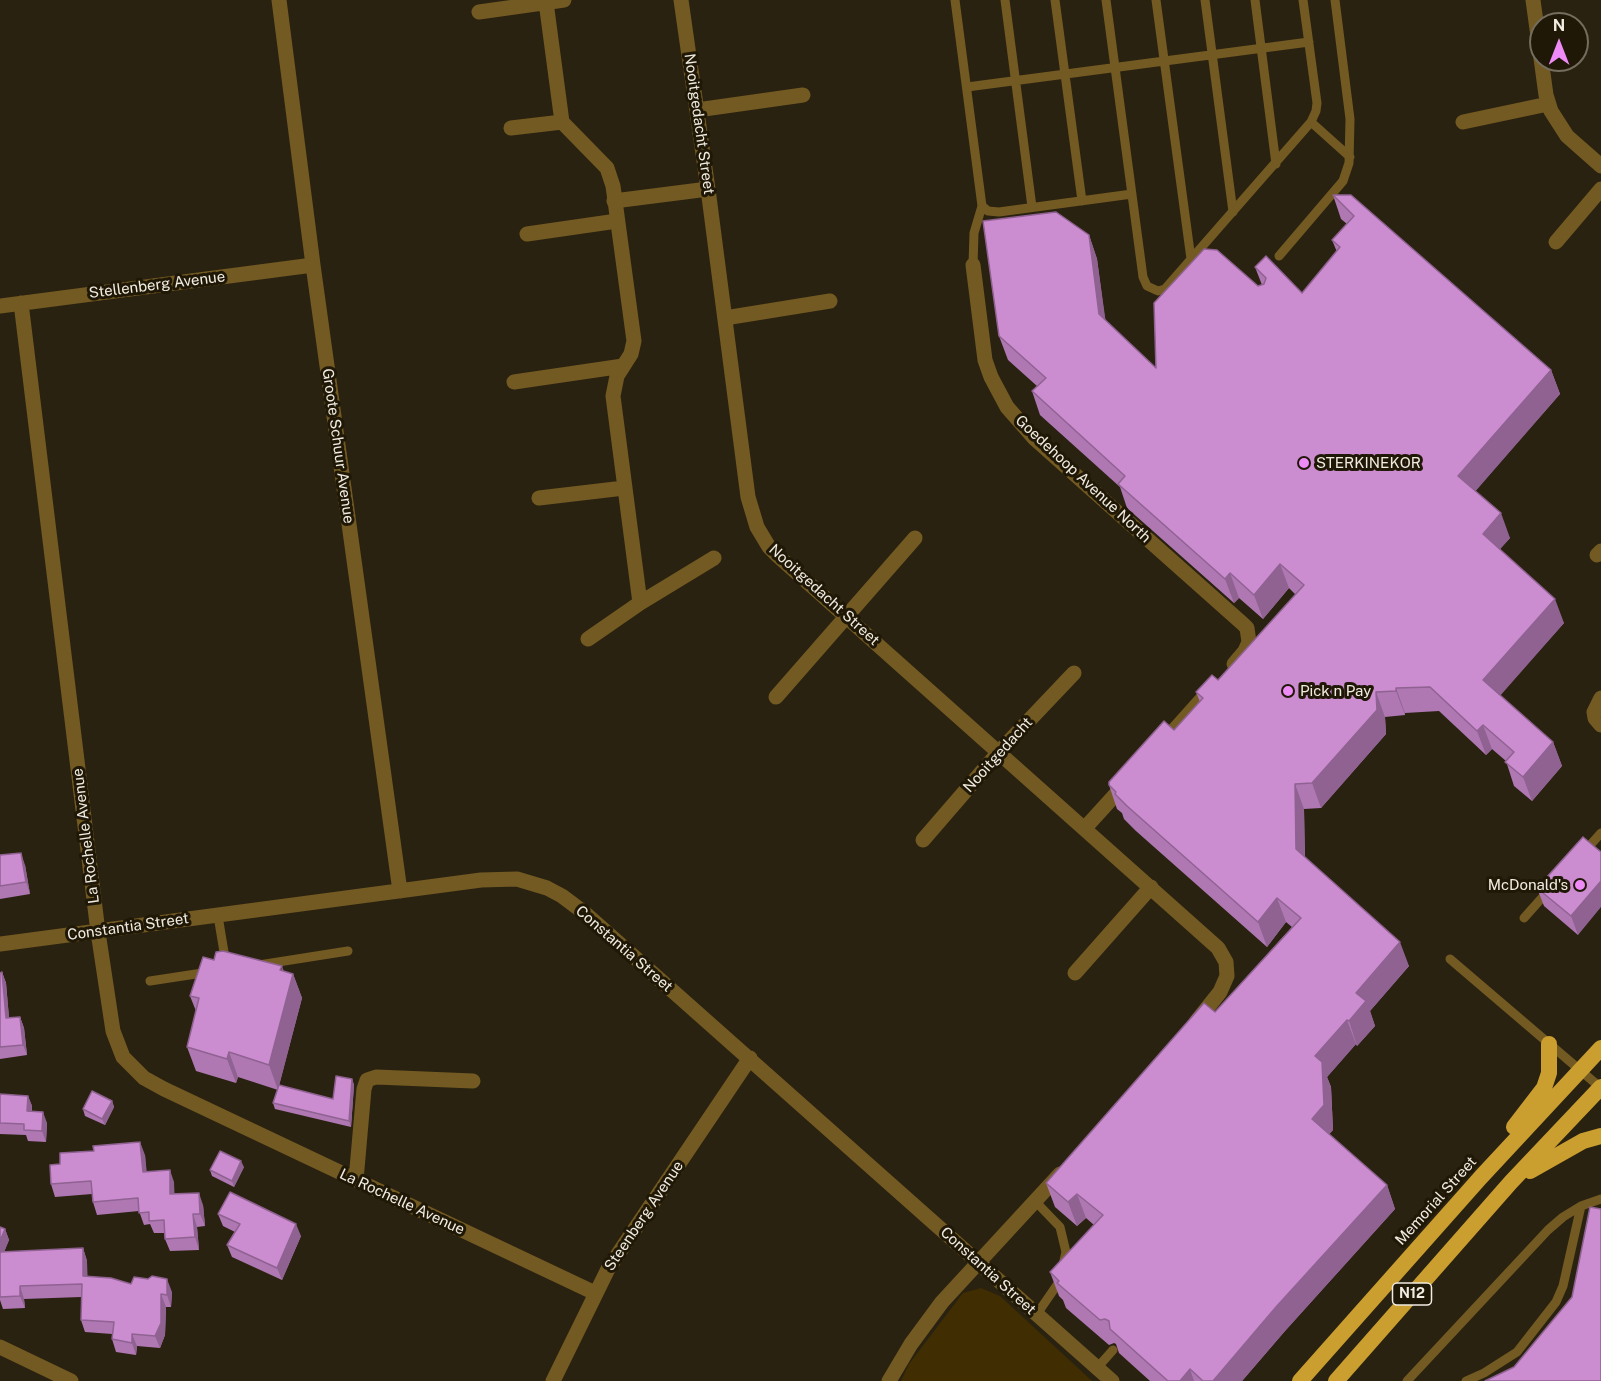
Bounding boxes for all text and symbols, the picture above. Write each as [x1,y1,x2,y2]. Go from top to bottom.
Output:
north arrow [1529,12,1589,72]
text: N [1553,16,1565,35]
street label: Nooitgedacht Street [680,52,718,196]
street label: Stellenberg Avenue [88,268,226,302]
street label: Groote Schuur Avenue [318,367,358,525]
street label: Goedehoop Avenue North [1012,412,1154,546]
place label: STERKINEKOR [1316,454,1421,472]
marker: STERKINEKOR [1297,456,1311,470]
street label: Nooitgedacht Street [765,541,883,649]
place label: Pick n Pay [1300,682,1371,700]
marker: Pick n Pay [1281,684,1295,698]
street label: Nooitgedacht [960,714,1036,796]
street label: La Rochelle Avenue [69,767,103,905]
place label: McDonald's [1488,876,1568,894]
marker: McDonald's [1573,878,1587,892]
street label: Constantia Street [572,902,676,996]
street label: Constantia Street [66,910,190,944]
street label: Memorial Street [1392,1153,1480,1249]
street label: Steenberg Avenue [601,1158,687,1274]
street label: La Rochelle Avenue [337,1165,467,1239]
street label: Constantia Street [936,1223,1040,1319]
road number: N12 [1392,1283,1432,1305]

